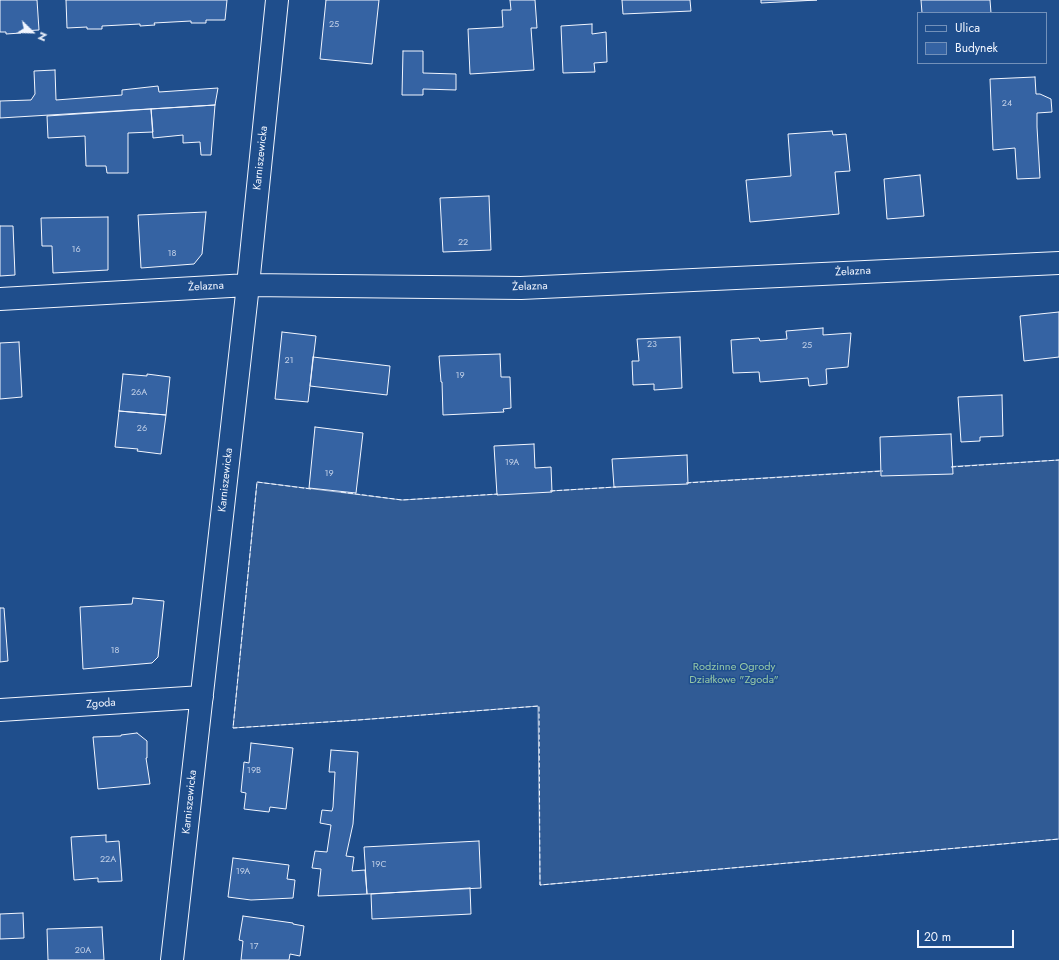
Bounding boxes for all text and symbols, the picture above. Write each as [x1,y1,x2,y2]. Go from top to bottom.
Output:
north arrow [12,12,52,52]
legend [917,12,1047,64]
text: Ulica [955,19,980,37]
house number: 25 [329,20,339,30]
text: N [34,30,52,44]
text: Budynek [955,39,998,57]
house number: 24 [1002,99,1012,109]
street label: Karniszewicka [251,125,271,191]
house number: 22 [458,238,468,248]
house number: 16 [71,245,81,255]
house number: 18 [168,249,176,259]
street label: Żelazna [835,264,871,280]
street label: Żelazna [188,279,224,295]
street label: Żelazna [512,280,548,294]
house number: 23 [647,340,657,350]
house number: 25 [802,341,812,351]
house number: 21 [284,356,294,366]
house number: 19 [455,371,465,381]
house number: 26A [131,388,147,398]
house number: 26 [137,424,147,434]
street label: Karniszewicka [216,447,236,513]
house number: 19A [505,458,519,468]
house number: 19 [324,469,334,479]
house number: 18 [111,646,119,656]
park label: Rodzinne Ogrody Działkowe "Zgoda" [689,660,779,686]
street label: Zgoda [86,696,116,712]
house number: 19B [247,766,261,776]
street label: Karniszewicka [180,769,200,835]
house number: 22A [100,855,116,865]
house number: 19C [371,860,387,870]
house number: 19A [236,867,250,877]
scale bar [919,922,1016,948]
text: 20 m [924,928,951,946]
house number: 17 [250,942,258,952]
house number: 20A [75,946,91,956]

